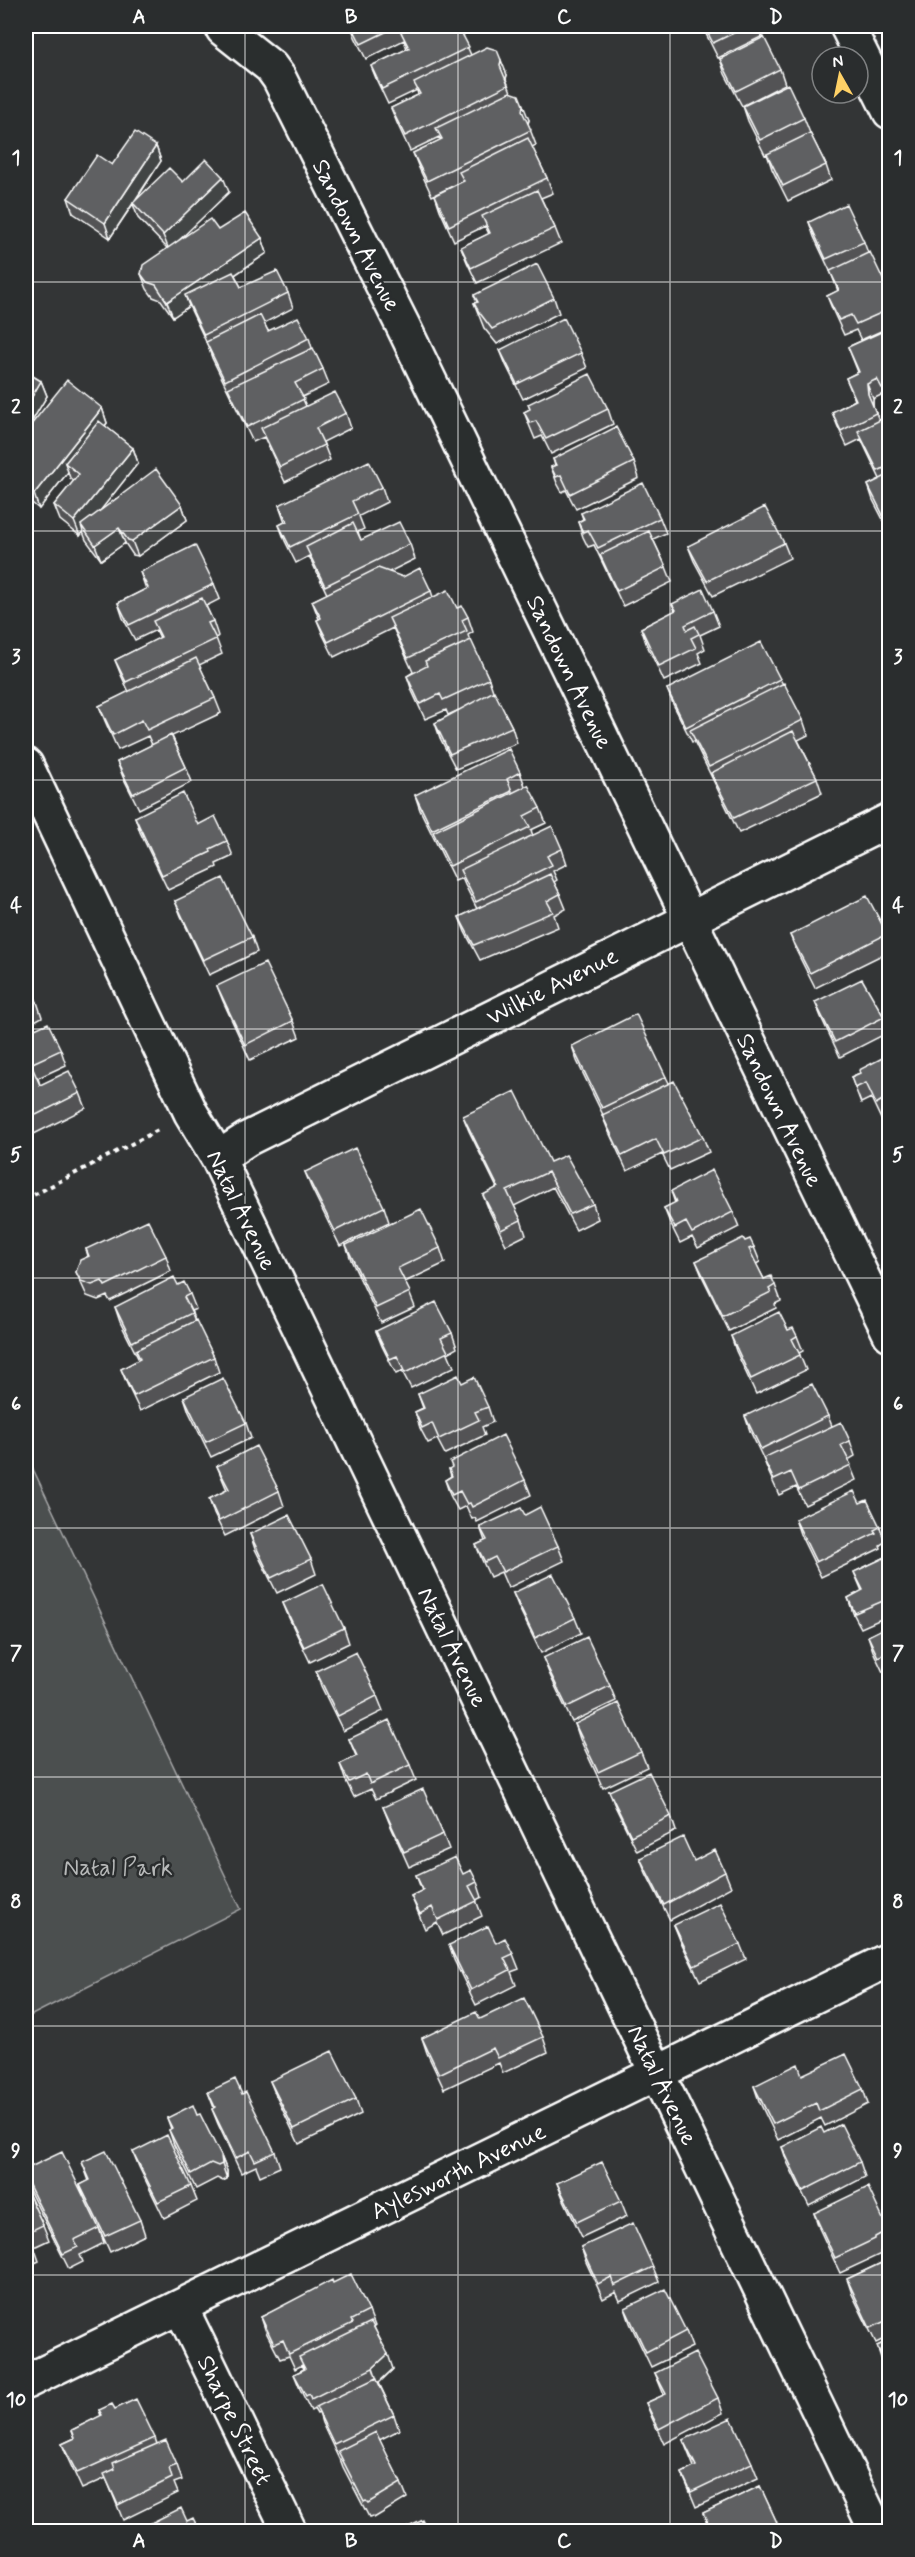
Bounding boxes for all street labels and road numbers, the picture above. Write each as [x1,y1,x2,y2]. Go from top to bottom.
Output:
street label: Sandown Avenue [304,154,407,317]
street label: Sandown Avenue [518,591,619,755]
street label: Wilkie Avenue [482,941,624,1034]
street label: Sandown Avenue [728,1029,829,1193]
street label: Natal Avenue [198,1145,283,1276]
street label: Natal Avenue [409,1582,494,1713]
street label: Natal Avenue [619,2020,704,2151]
street label: Aylesworth Avenue [366,2116,551,2228]
street label: Sharpe Street [189,2351,278,2491]

